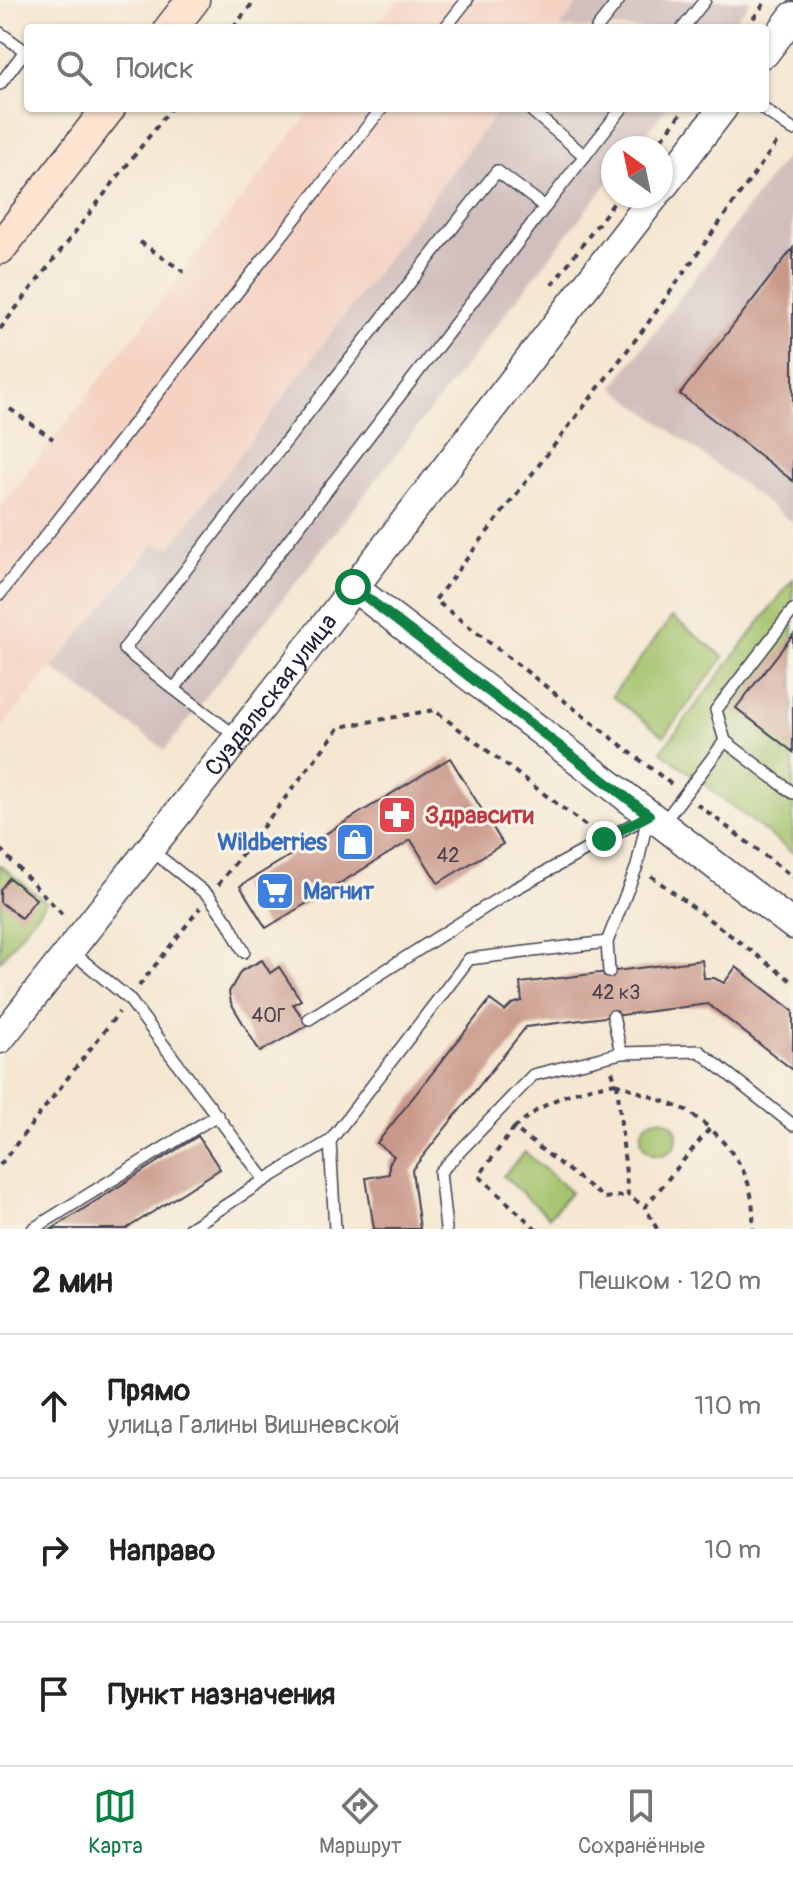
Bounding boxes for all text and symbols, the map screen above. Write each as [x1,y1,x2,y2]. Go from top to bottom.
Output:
search box [24,24,769,112]
icon: search [52,46,96,90]
text: Поиск [116,50,194,87]
north arrow [601,136,673,208]
route start [335,569,371,605]
street label: Суздальская улица [199,608,343,782]
pharmacy icon: Здравсити [376,794,418,836]
place label: Здравсити [425,801,534,830]
shop icon: Wildberries [334,821,376,863]
route end [586,821,622,857]
place label: Wildberries [217,828,327,857]
house number: 42 [437,843,459,868]
supermarket icon: Магнит [254,870,296,912]
place label: Магнит [303,877,375,906]
house number: 42 к3 [592,980,640,1005]
house number: 40Г [252,1003,286,1028]
text: 2 мин [32,1260,113,1303]
text: Пешком · 120 m [579,1265,761,1297]
text: Прямо [108,1372,190,1409]
icon: ahead [32,1384,76,1428]
text: 110 m [694,1390,761,1422]
text: улица Галины Вишневской [108,1409,400,1441]
icon: right [32,1528,76,1572]
text: Направо [108,1532,215,1569]
text: 10 m [704,1534,761,1566]
icon: arrive [32,1672,76,1716]
text: Пункт назначения [108,1676,335,1713]
tab: Карта [88,1784,143,1860]
tab: Маршрут [319,1784,402,1860]
tab: Сохранённые [578,1784,705,1860]

